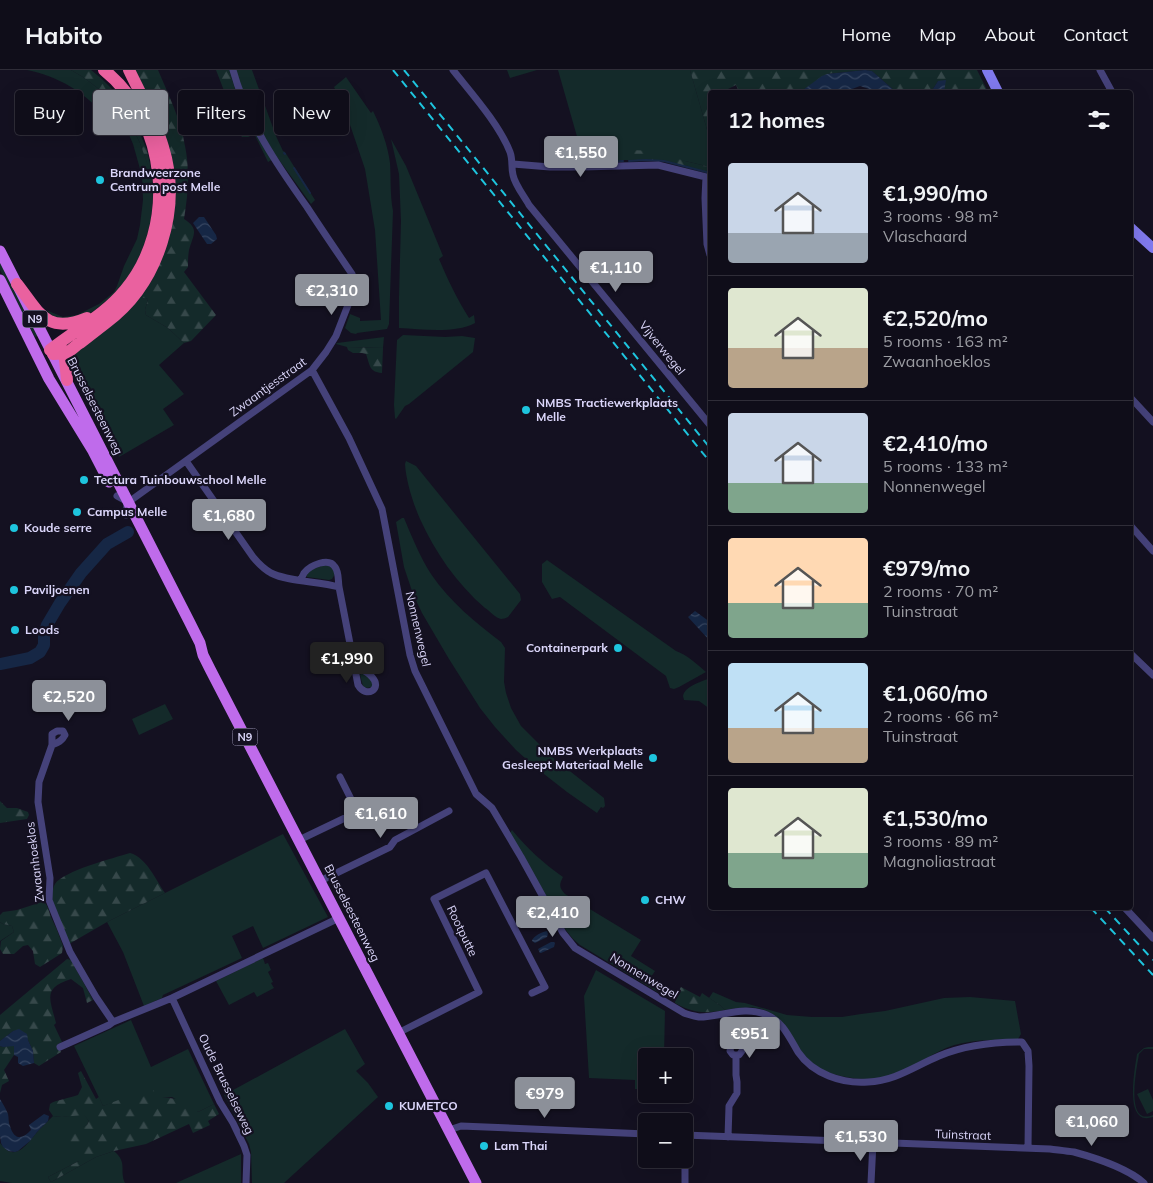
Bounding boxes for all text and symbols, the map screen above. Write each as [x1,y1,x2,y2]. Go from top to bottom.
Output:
text: Habito [25,20,103,50]
text: Home [841,23,891,46]
text: Map [919,23,956,46]
text: About [984,23,1035,46]
text: Contact [1063,23,1128,46]
chip: Buy [15,90,83,135]
chip: Rent [93,90,168,135]
chip: Filters [178,90,264,135]
chip: New [274,90,349,135]
icon: filters [1085,106,1113,134]
text: 12 homes [728,107,825,133]
pin: €1,550 [540,136,622,178]
text: €1,550 [555,142,607,162]
place label: Brandweerzone Centrum post Melle [110,165,221,194]
marker: Brandweerzone Centrum post Melle [94,174,106,186]
text: €1,990/mo [883,180,988,206]
icon: home [768,183,828,243]
text: 3 rooms · 98 m² [883,206,998,226]
text: Vlaschaard [883,226,967,246]
pin: €1,110 [575,250,657,293]
text: €1,110 [590,257,642,277]
pin: €2,310 [291,274,373,316]
text: €2,310 [306,280,358,300]
text: €2,520/mo [883,305,988,331]
icon: home [768,308,828,368]
road number: N9 [22,310,48,328]
street label: Vijverwegel [636,318,689,378]
text: 5 rooms · 163 m² [883,331,1008,351]
text: Zwaanhoeklos [883,351,991,371]
street label: Zwaantjesstraat [226,354,309,419]
street label: Brusselsesteenweg [64,355,127,457]
place label: NMBS Tractiewerkplaats Melle [536,395,678,424]
marker: NMBS Tractiewerkplaats Melle [520,404,532,416]
text: €2,410/mo [883,430,988,456]
icon: home [768,433,828,493]
text: 5 rooms · 133 m² [883,456,1008,476]
place label: Tectura Tuinbouwschool Melle [94,472,267,487]
marker: Tectura Tuinbouwschool Melle [78,474,90,486]
text: Nonnenwegel [883,476,986,496]
pin: €1,680 [188,498,270,541]
place label: Campus Melle [87,504,167,519]
text: €1,680 [203,505,255,525]
marker: Campus Melle [71,506,83,518]
place label: Koude serre [24,520,92,535]
marker: Koude serre [8,522,20,534]
text: €979/mo [883,555,970,581]
icon: home [768,558,828,618]
text: 2 rooms · 70 m² [883,581,998,601]
place label: Paviljoenen [24,582,90,597]
marker: Paviljoenen [8,584,20,596]
street label: Nonnenwegel [403,590,434,668]
text: Tuinstraat [883,601,958,621]
place label: Loods [25,622,59,637]
marker: Loods [9,624,21,636]
place label: Containerpark [526,640,608,655]
pin: €1,990 [306,642,388,684]
marker: Containerpark [612,642,624,654]
text: €1,990 [321,648,373,668]
pin: €2,520 [28,680,110,722]
text: €1,060/mo [883,680,988,706]
icon: home [768,683,828,743]
text: €2,520 [43,686,95,706]
text: 2 rooms · 66 m² [883,706,998,726]
text: Tuinstraat [883,726,958,746]
road number: N9 [232,729,258,746]
place label: NMBS Werkplaats Gesleept Materiaal Melle [502,743,643,772]
marker: NMBS Werkplaats Gesleept Materiaal Melle [647,752,659,764]
pin: €1,610 [340,796,422,839]
text: €1,610 [355,803,407,823]
text: €1,530/mo [883,805,988,831]
icon: home [768,808,828,868]
street label: Zwaanhoeklos [22,821,47,903]
text: 3 rooms · 89 m² [883,831,998,851]
text: Magnoliastraat [883,851,996,871]
street label: Brusselsesteenweg [321,862,384,964]
place label: CHW [655,892,687,907]
marker: CHW [639,894,651,906]
pin: €2,410 [512,896,594,938]
text: €2,410 [527,902,579,922]
street label: Rootputte [444,903,481,959]
street label: Nonnenwegel [607,949,681,1002]
pin: €951 [720,1016,780,1059]
text: €951 [731,1023,769,1043]
street label: Oude Brusselseweg [196,1031,257,1137]
map controls [638,1048,693,1168]
button: + [638,1048,693,1103]
pin: €979 [515,1076,575,1119]
text: €979 [526,1083,564,1103]
place label: KUMETCO [399,1098,458,1113]
marker: KUMETCO [383,1100,395,1112]
pin: €1,060 [1051,1104,1133,1147]
text: €1,060 [1066,1111,1118,1131]
button: − [638,1113,693,1168]
pin: €1,530 [820,1120,902,1162]
text: €1,530 [835,1126,887,1146]
street label: Tuinstraat [935,1126,991,1143]
place label: Lam Thai [494,1138,547,1153]
marker: Lam Thai [478,1140,490,1152]

